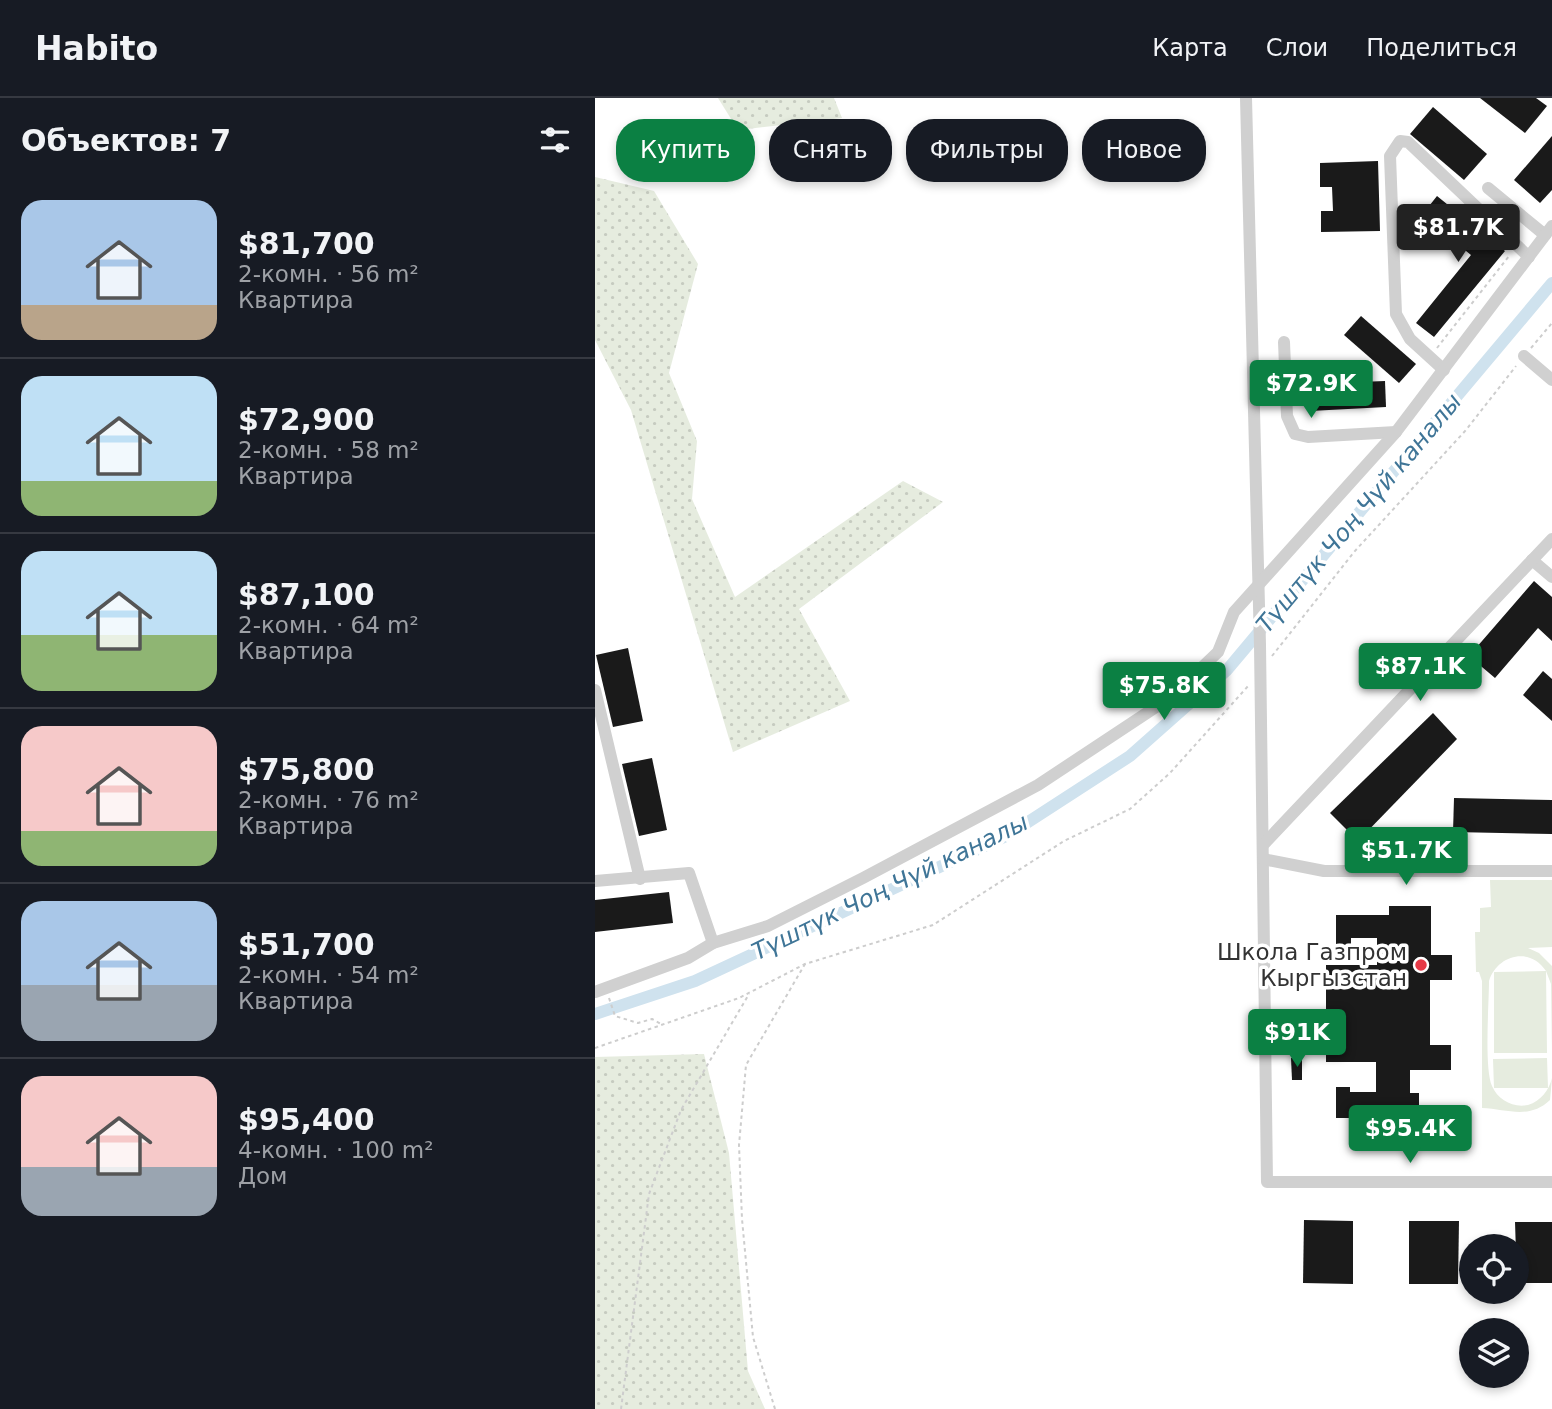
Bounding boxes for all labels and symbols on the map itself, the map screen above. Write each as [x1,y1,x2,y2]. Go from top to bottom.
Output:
pin: $81.7K [1401,204,1515,264]
pin: $72.9K [1254,360,1368,420]
water label: Түштүк Чоң Чүй каналы [1251,388,1467,638]
pin: $87.1K [1363,644,1477,703]
pin: $75.8K [1107,662,1221,722]
water label: Түштүк Чоң Чүй каналы [747,808,1033,966]
pin: $51.7K [1349,828,1463,887]
place label: Школа Газпром Кыргызстан [1217,939,1407,991]
marker: Школа Газпром Кыргызстан [1413,957,1429,973]
pin: $91K [1256,1010,1338,1069]
pin: $95.4K [1353,1105,1467,1165]

